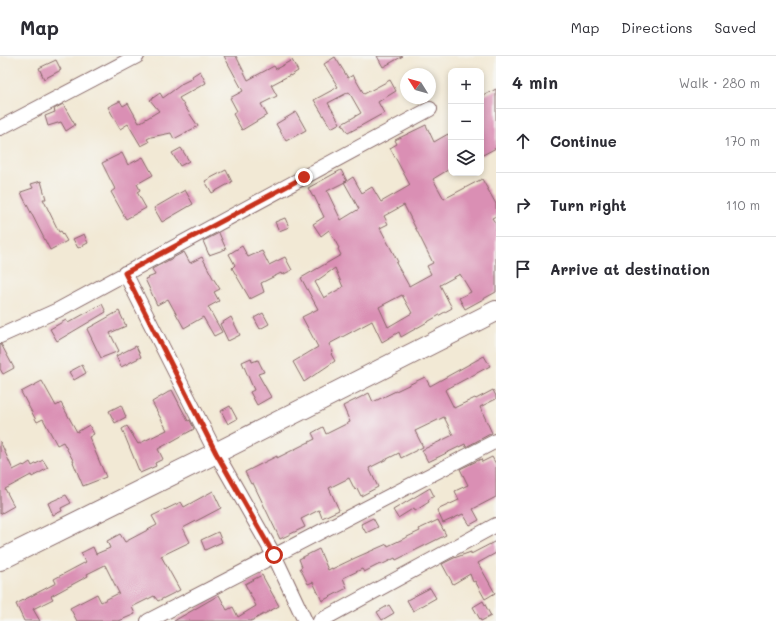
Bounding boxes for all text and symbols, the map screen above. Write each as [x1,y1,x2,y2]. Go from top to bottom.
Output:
text: Map [20,15,59,40]
text: Map [571,18,599,37]
text: Directions [621,18,692,37]
text: Saved [714,18,756,37]
north arrow [400,68,436,104]
map controls [448,68,484,176]
button: + [448,68,484,104]
text: 4 min [512,71,558,93]
text: Walk · 280 m [679,74,760,91]
button: − [448,104,484,140]
icon: ahead [512,130,534,152]
text: Continue [550,131,617,151]
text: 170 m [724,132,760,149]
button: layers [448,140,484,176]
route end [295,168,313,186]
icon: right [512,194,534,216]
text: Turn right [550,195,627,215]
text: 110 m [726,196,760,213]
icon: arrive [512,258,534,280]
text: Arrive at destination [550,259,710,279]
route start [265,546,283,564]

